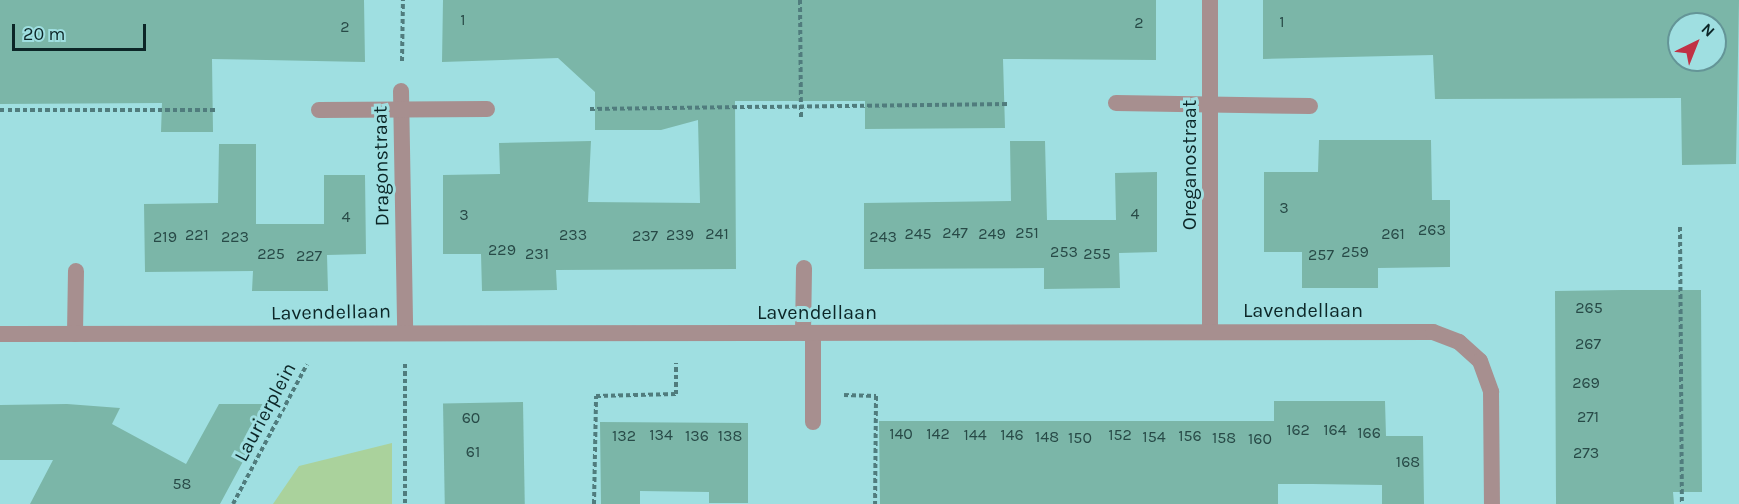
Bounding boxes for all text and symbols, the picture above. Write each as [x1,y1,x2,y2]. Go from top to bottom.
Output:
house number: 1 [460,10,466,30]
scale bar [15,12,148,50]
house number: 1 [1279,12,1285,32]
north arrow [1667,12,1727,72]
house number: 2 [1134,13,1144,33]
house number: 2 [340,17,350,37]
text: N [1698,19,1719,41]
text: 20 m [23,23,65,45]
street label: Oreganostraat [1177,100,1201,230]
street label: Dragonstraat [368,106,394,226]
house number: 3 [1279,198,1289,218]
house number: 4 [1131,204,1139,224]
house number: 3 [459,205,469,225]
house number: 4 [342,207,350,227]
house number: 263 [1418,220,1446,240]
house number: 247 [942,223,968,243]
house number: 251 [1015,223,1039,243]
house number: 241 [705,224,729,244]
house number: 245 [904,224,932,244]
house number: 249 [978,224,1006,244]
house number: 261 [1381,224,1405,244]
house number: 221 [185,225,209,245]
house number: 233 [559,225,587,245]
house number: 239 [666,225,694,245]
house number: 237 [632,226,658,246]
house number: 219 [153,227,177,247]
house number: 223 [221,227,249,247]
house number: 243 [869,227,897,247]
house number: 229 [488,240,516,260]
house number: 253 [1050,242,1078,262]
house number: 259 [1341,242,1369,262]
house number: 225 [257,244,285,264]
house number: 231 [525,244,549,264]
house number: 255 [1083,244,1111,264]
house number: 257 [1308,245,1334,265]
house number: 227 [296,246,322,266]
street label: Lavendellaan [1243,298,1363,322]
house number: 265 [1575,298,1603,318]
street label: Lavendellaan [271,299,391,325]
street label: Lavendellaan [757,300,877,324]
house number: 267 [1575,334,1601,354]
street label: Laurierplein [229,358,301,466]
house number: 269 [1572,373,1600,393]
house number: 271 [1577,407,1599,427]
house number: 60 [462,408,480,428]
house number: 162 [1286,420,1310,440]
house number: 164 [1323,420,1347,440]
house number: 166 [1357,423,1381,443]
house number: 140 [889,424,913,444]
house number: 142 [926,424,950,444]
house number: 134 [649,425,673,445]
house number: 144 [963,425,987,445]
house number: 146 [1000,425,1024,445]
house number: 152 [1108,425,1132,445]
house number: 132 [612,426,636,446]
house number: 136 [685,426,709,446]
house number: 138 [718,426,742,446]
house number: 156 [1178,426,1202,446]
house number: 148 [1035,427,1059,447]
house number: 154 [1142,427,1166,447]
house number: 150 [1068,428,1092,448]
house number: 158 [1212,428,1236,448]
house number: 160 [1248,429,1272,449]
house number: 61 [466,442,480,462]
house number: 273 [1573,443,1599,463]
house number: 168 [1396,452,1420,472]
house number: 58 [173,474,191,494]

